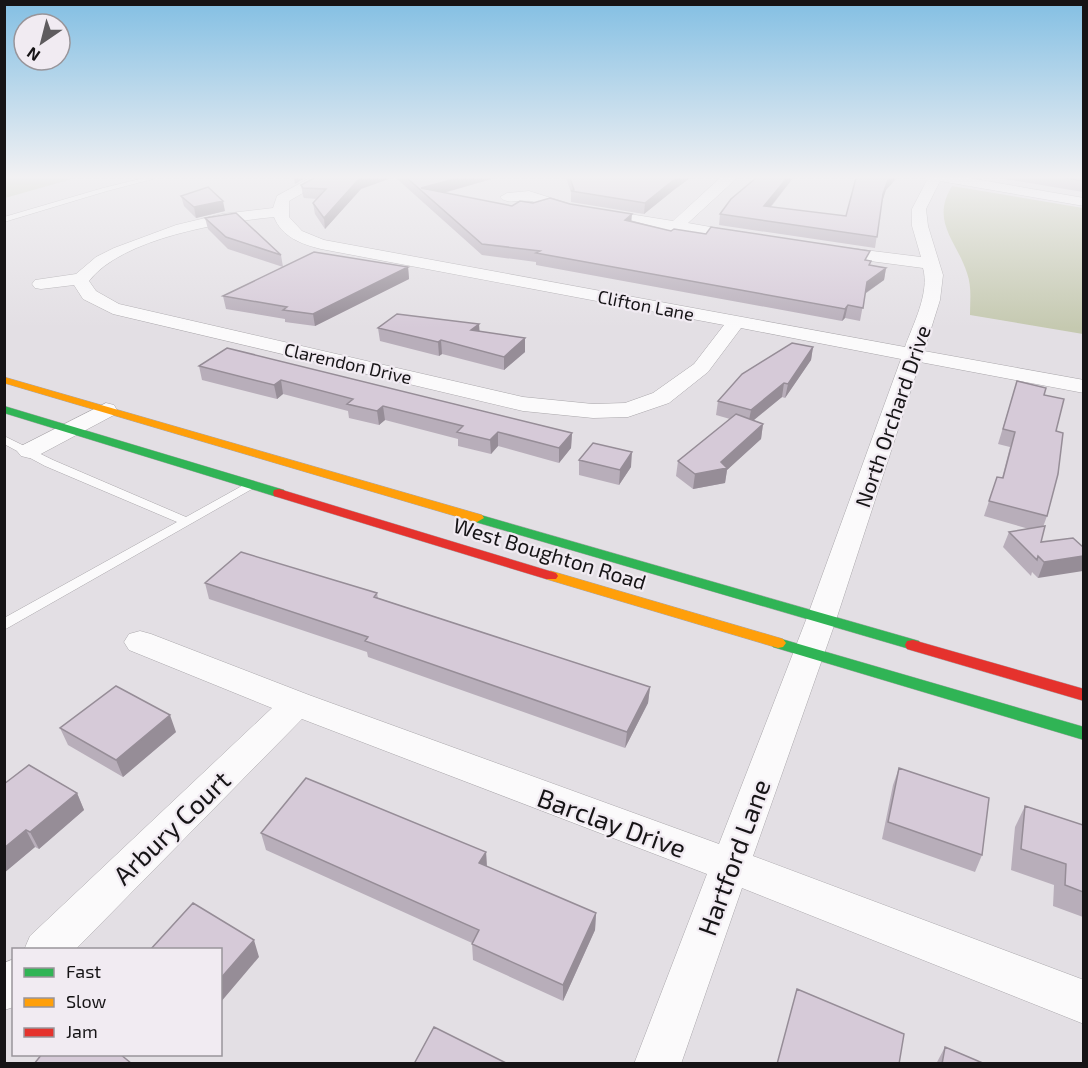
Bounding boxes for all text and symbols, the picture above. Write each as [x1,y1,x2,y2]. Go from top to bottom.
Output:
north arrow [12,12,72,72]
text: N [23,44,43,66]
street label: Clifton Lane [596,285,696,325]
street label: North Orchard Drive [849,322,935,510]
street label: Clarendon Drive [282,338,414,388]
street label: West Boughton Road [451,512,649,594]
street label: Arbury Court [106,764,236,890]
street label: Hartford Lane [690,775,776,939]
street label: Barclay Drive [533,781,691,863]
legend [12,948,222,1056]
text: Fast [66,960,101,982]
text: Slow [66,990,107,1012]
text: Jam [66,1020,98,1042]

